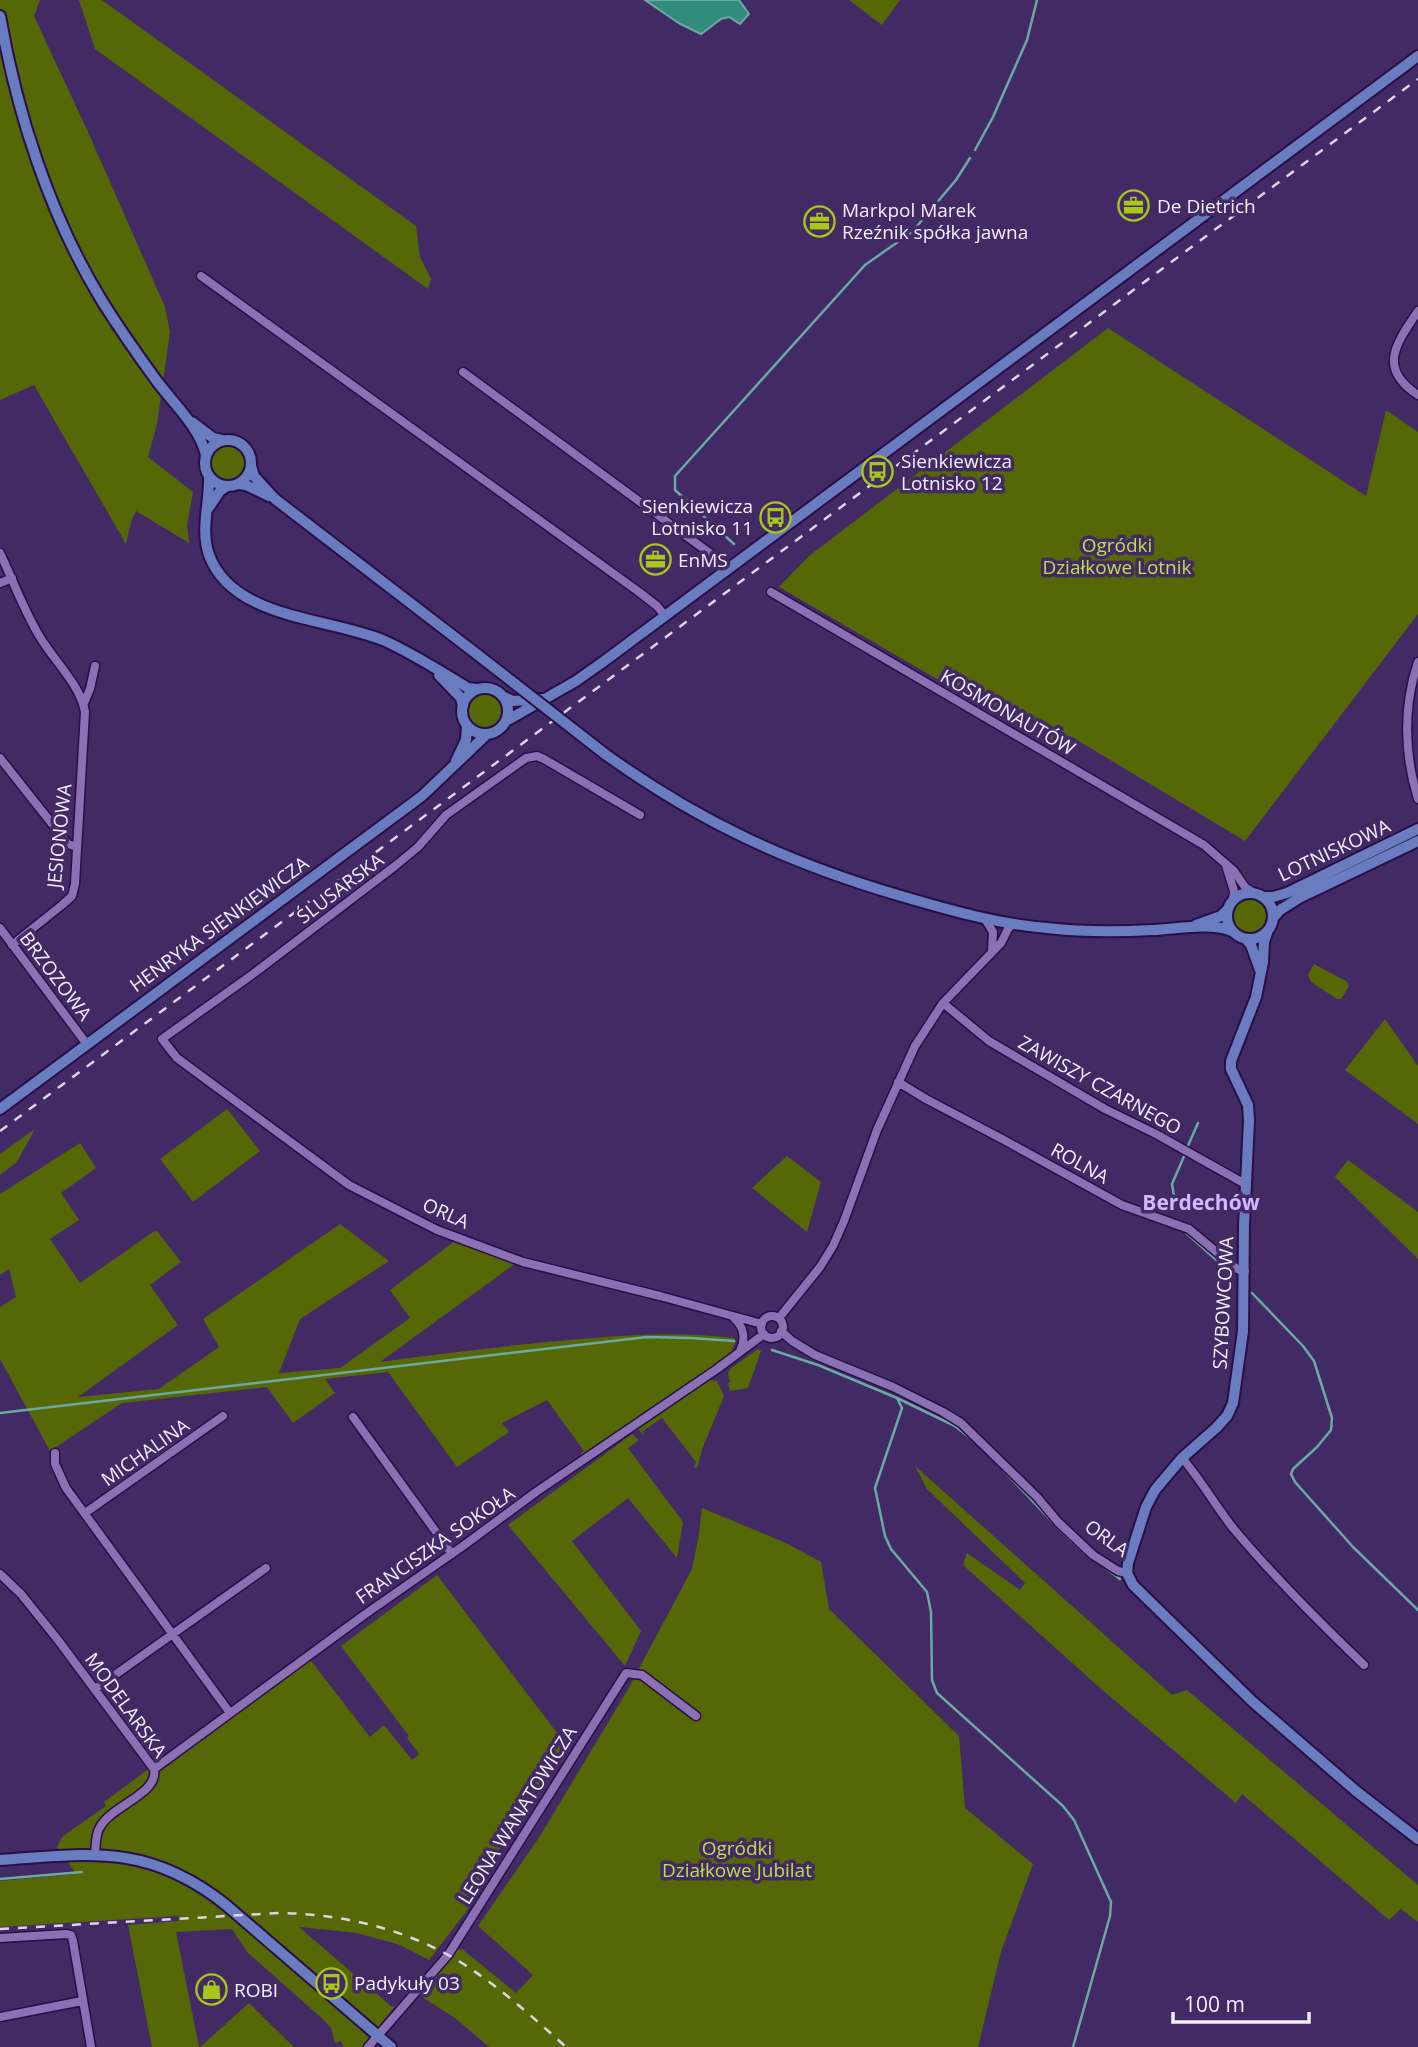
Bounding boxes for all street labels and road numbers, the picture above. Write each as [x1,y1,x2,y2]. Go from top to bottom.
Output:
street label: KOSMONAUTÓW [936,663,1081,761]
street label: JESIONOWA [40,783,77,891]
street label: LOTNISKOWA [1274,813,1394,887]
street label: ŚLUSARSKA [291,847,389,929]
street label: HENRYKA SIENKIEWICZA [124,850,314,998]
street label: BRZOZOWA [14,926,98,1026]
street label: ZAWISZY CZARNEGO [1014,1029,1186,1141]
street label: ROLNA [1046,1136,1114,1190]
street label: ORLA [419,1191,473,1235]
street label: SZYBOWCOWA [1207,1236,1239,1370]
street label: MICHALINA [96,1412,194,1492]
street label: FRANCISZKA SOKOŁA [350,1480,520,1610]
street label: ORLA [1080,1513,1134,1563]
street label: MODELARSKA [79,1647,173,1763]
street label: LEONA WANATOWICZA [452,1721,582,1909]

